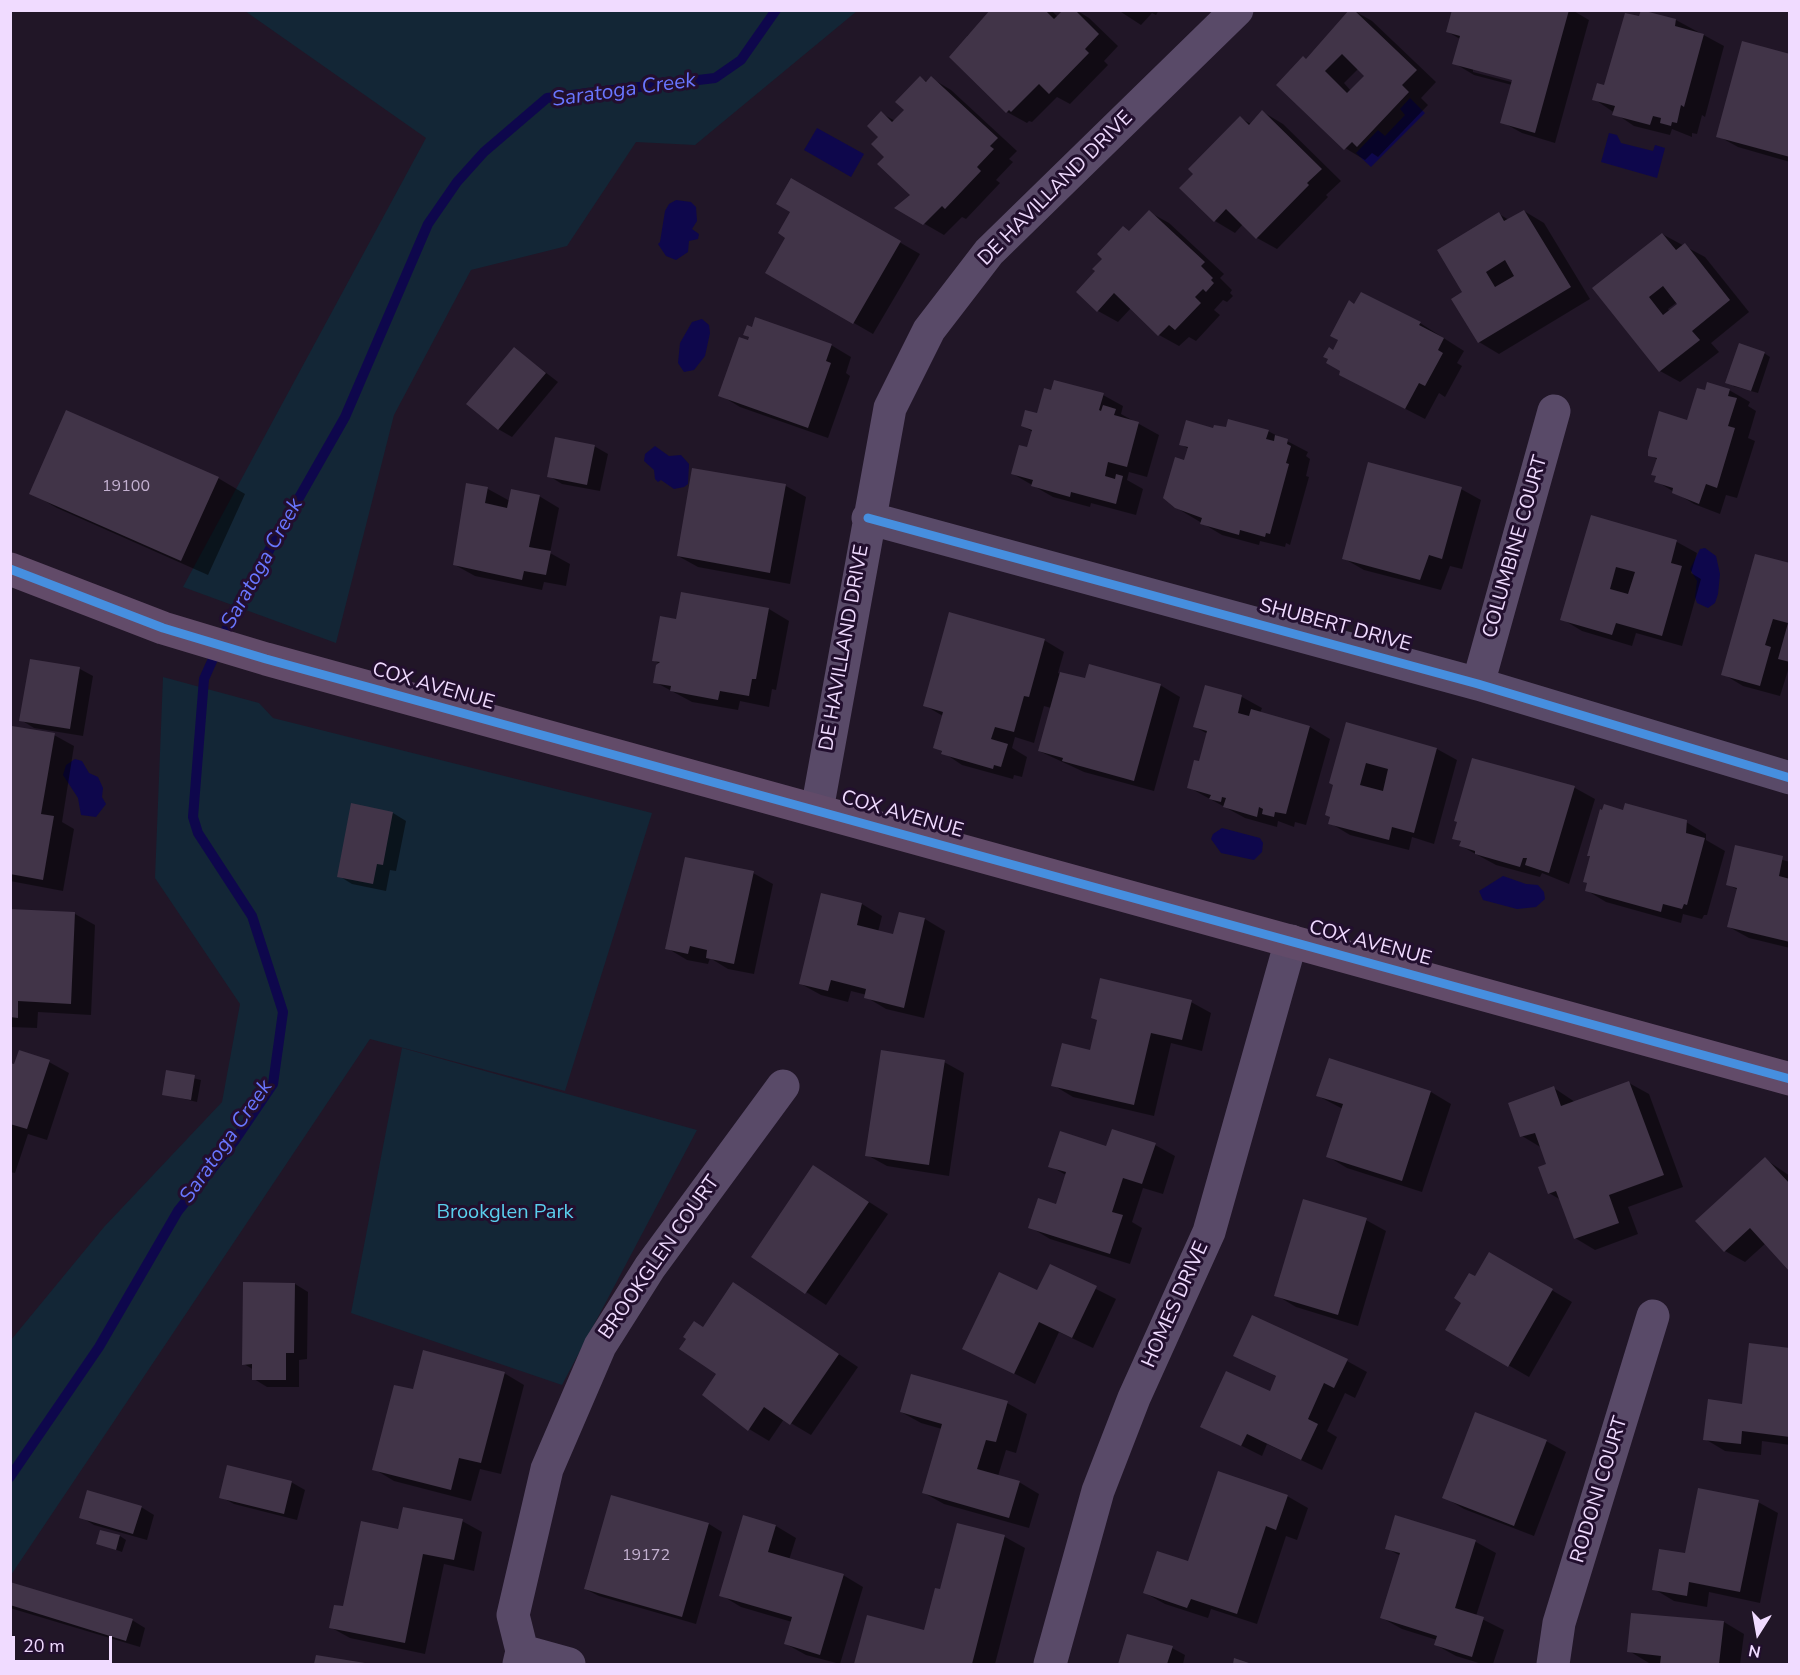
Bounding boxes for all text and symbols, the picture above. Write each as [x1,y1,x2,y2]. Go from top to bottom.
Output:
water label: Saratoga Creek [551,68,697,114]
street label: DE HAVILLAND DRIVE [974,107,1138,271]
street label: COLUMBINE COURT [1478,453,1554,641]
house number: 19100 [102,477,150,497]
water label: Saratoga Creek [217,495,309,633]
street label: DE HAVILLAND DRIVE [815,543,875,753]
street label: SHUBERT DRIVE [1256,594,1414,658]
street label: COX AVENUE [369,658,497,716]
street label: COX AVENUE [838,786,966,844]
street label: COX AVENUE [1306,916,1434,972]
water label: Saratoga Creek [175,1076,279,1208]
street label: BROOKGLEN COURT [594,1172,726,1344]
park label: Brookglen Park [436,1201,574,1225]
street label: HOMES DRIVE [1138,1238,1214,1372]
street label: RODONI COURT [1566,1414,1634,1566]
house number: 19172 [622,1546,670,1566]
north arrow [1728,1603,1788,1663]
scale bar [15,1624,116,1662]
text: 20 m [23,1634,65,1658]
text: N [1747,1639,1763,1663]

